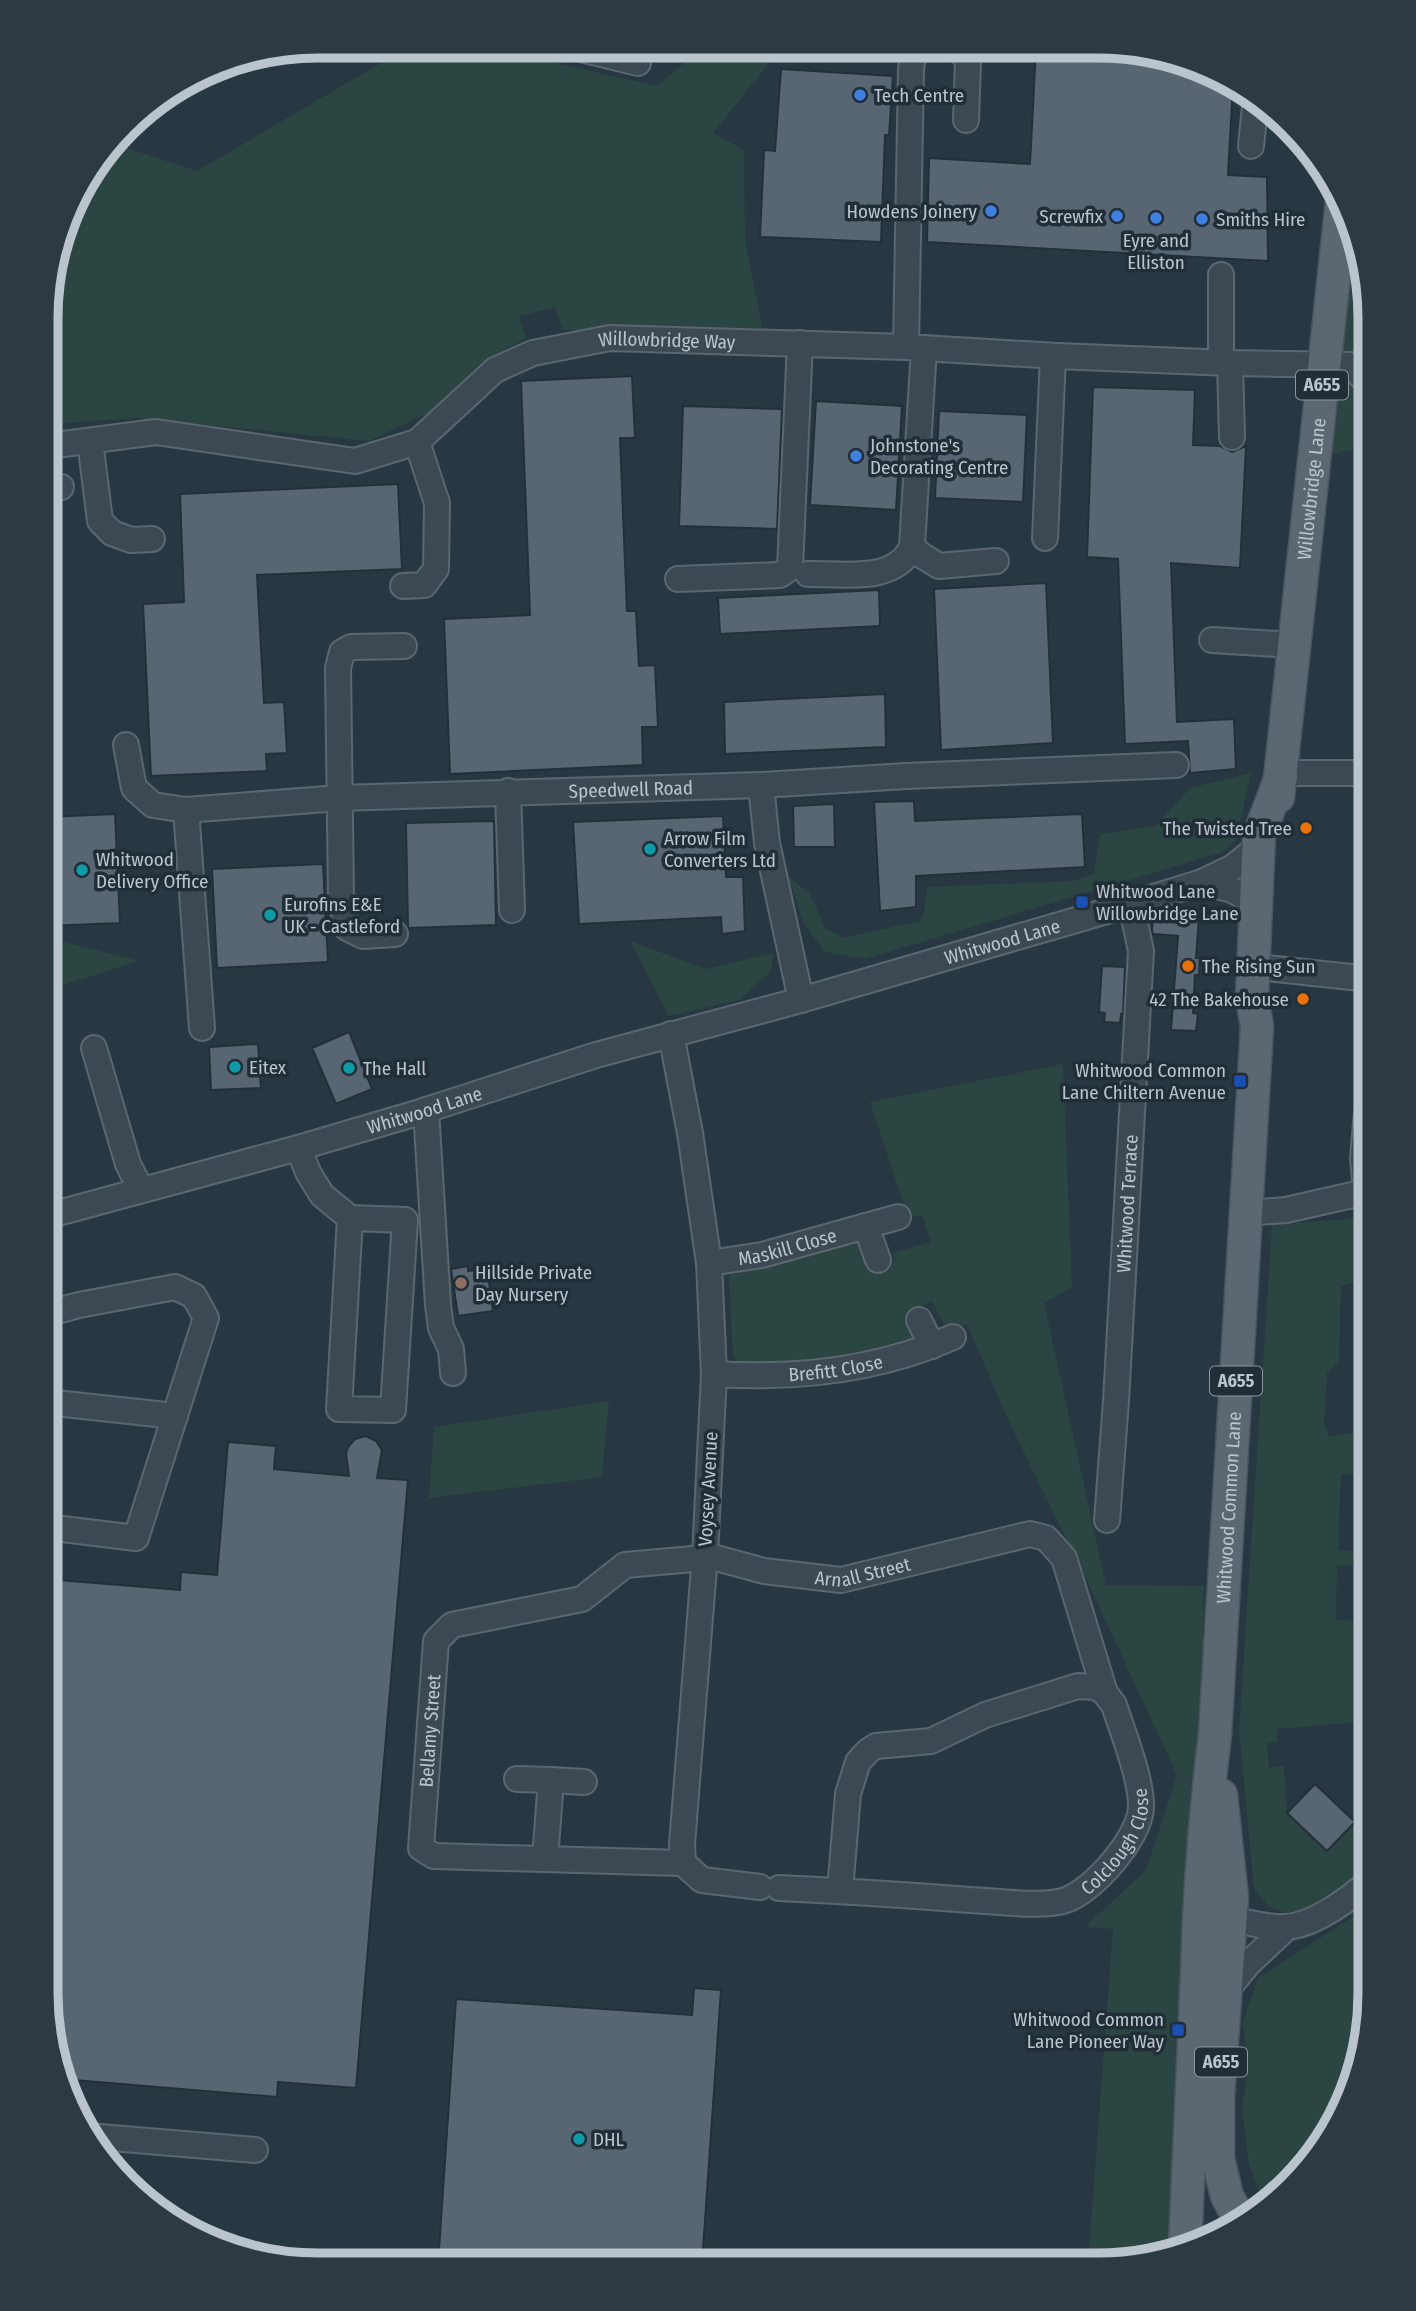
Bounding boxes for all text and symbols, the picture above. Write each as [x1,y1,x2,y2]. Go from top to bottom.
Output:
place label: Tech Centre [874,84,964,107]
marker: Tech Centre [852,87,868,103]
place label: Howdens Joinery [846,200,978,223]
marker: Howdens Joinery [983,203,999,219]
place label: Screwfix [1039,205,1104,228]
marker: Screwfix [1109,208,1125,224]
place label: Smiths Hire [1216,208,1305,231]
marker: Eyre and Elliston [1148,210,1164,226]
marker: Smiths Hire [1194,211,1210,227]
place label: Eyre and Elliston [1123,229,1189,274]
street label: Willowbridge Way [597,326,736,353]
road number: A655 [1296,370,1348,400]
street label: Willowbridge Lane [1292,417,1330,561]
place label: Johnstone's Decorating Centre [870,434,1008,479]
marker: Johnstone's Decorating Centre [848,448,864,464]
street label: Speedwell Road [568,776,693,802]
place label: The Twisted Tree [1163,817,1292,840]
marker: The Twisted Tree [1298,820,1314,836]
place label: Arrow Film Converters Ltd [664,827,776,872]
marker: Arrow Film Converters Ltd [642,841,658,857]
place label: Whitwood Delivery Office [96,848,208,893]
marker: Whitwood Delivery Office [74,862,90,878]
place label: Whitwood Lane Willowbridge Lane [1096,880,1239,925]
place label: Eurofins E&E UK - Castleford [284,893,400,938]
marker: Whitwood Lane Willowbridge Lane [1074,894,1090,910]
marker: Eurofins E&E UK - Castleford [262,907,278,923]
street label: Whitwood Lane [942,914,1063,969]
place label: The Rising Sun [1202,955,1316,978]
marker: The Rising Sun [1180,958,1196,974]
place label: 42 The Bakehouse [1149,988,1289,1011]
marker: 42 The Bakehouse [1295,991,1311,1007]
place label: Eitex [249,1056,287,1079]
place label: The Hall [363,1057,426,1080]
marker: Eitex [227,1059,243,1075]
place label: Whitwood Common Lane Chiltern Avenue [1062,1059,1226,1104]
marker: The Hall [341,1060,357,1076]
marker: Whitwood Common Lane Chiltern Avenue [1232,1073,1248,1089]
street label: Whitwood Lane [364,1081,485,1139]
street label: Whitwood Terrace [1112,1134,1142,1274]
street label: Maskill Close [736,1223,839,1270]
place label: Hillside Private Day Nursery [475,1261,592,1306]
marker: Hillside Private Day Nursery [453,1275,469,1291]
street label: Brefitt Close [788,1350,885,1386]
road number: A655 [1210,1366,1262,1396]
street label: Whitwood Common Lane [1211,1411,1246,1604]
street label: Voysey Avenue [694,1431,722,1547]
street label: Arnall Street [814,1552,913,1591]
street label: Bellamy Street [414,1673,445,1788]
street label: Colclough Close [1076,1787,1153,1899]
place label: Whitwood Common Lane Pioneer Way [1013,2008,1165,2053]
marker: Whitwood Common Lane Pioneer Way [1170,2022,1186,2038]
road number: A655 [1195,2048,1247,2076]
place label: DHL [593,2128,625,2151]
marker: DHL [571,2131,587,2147]

